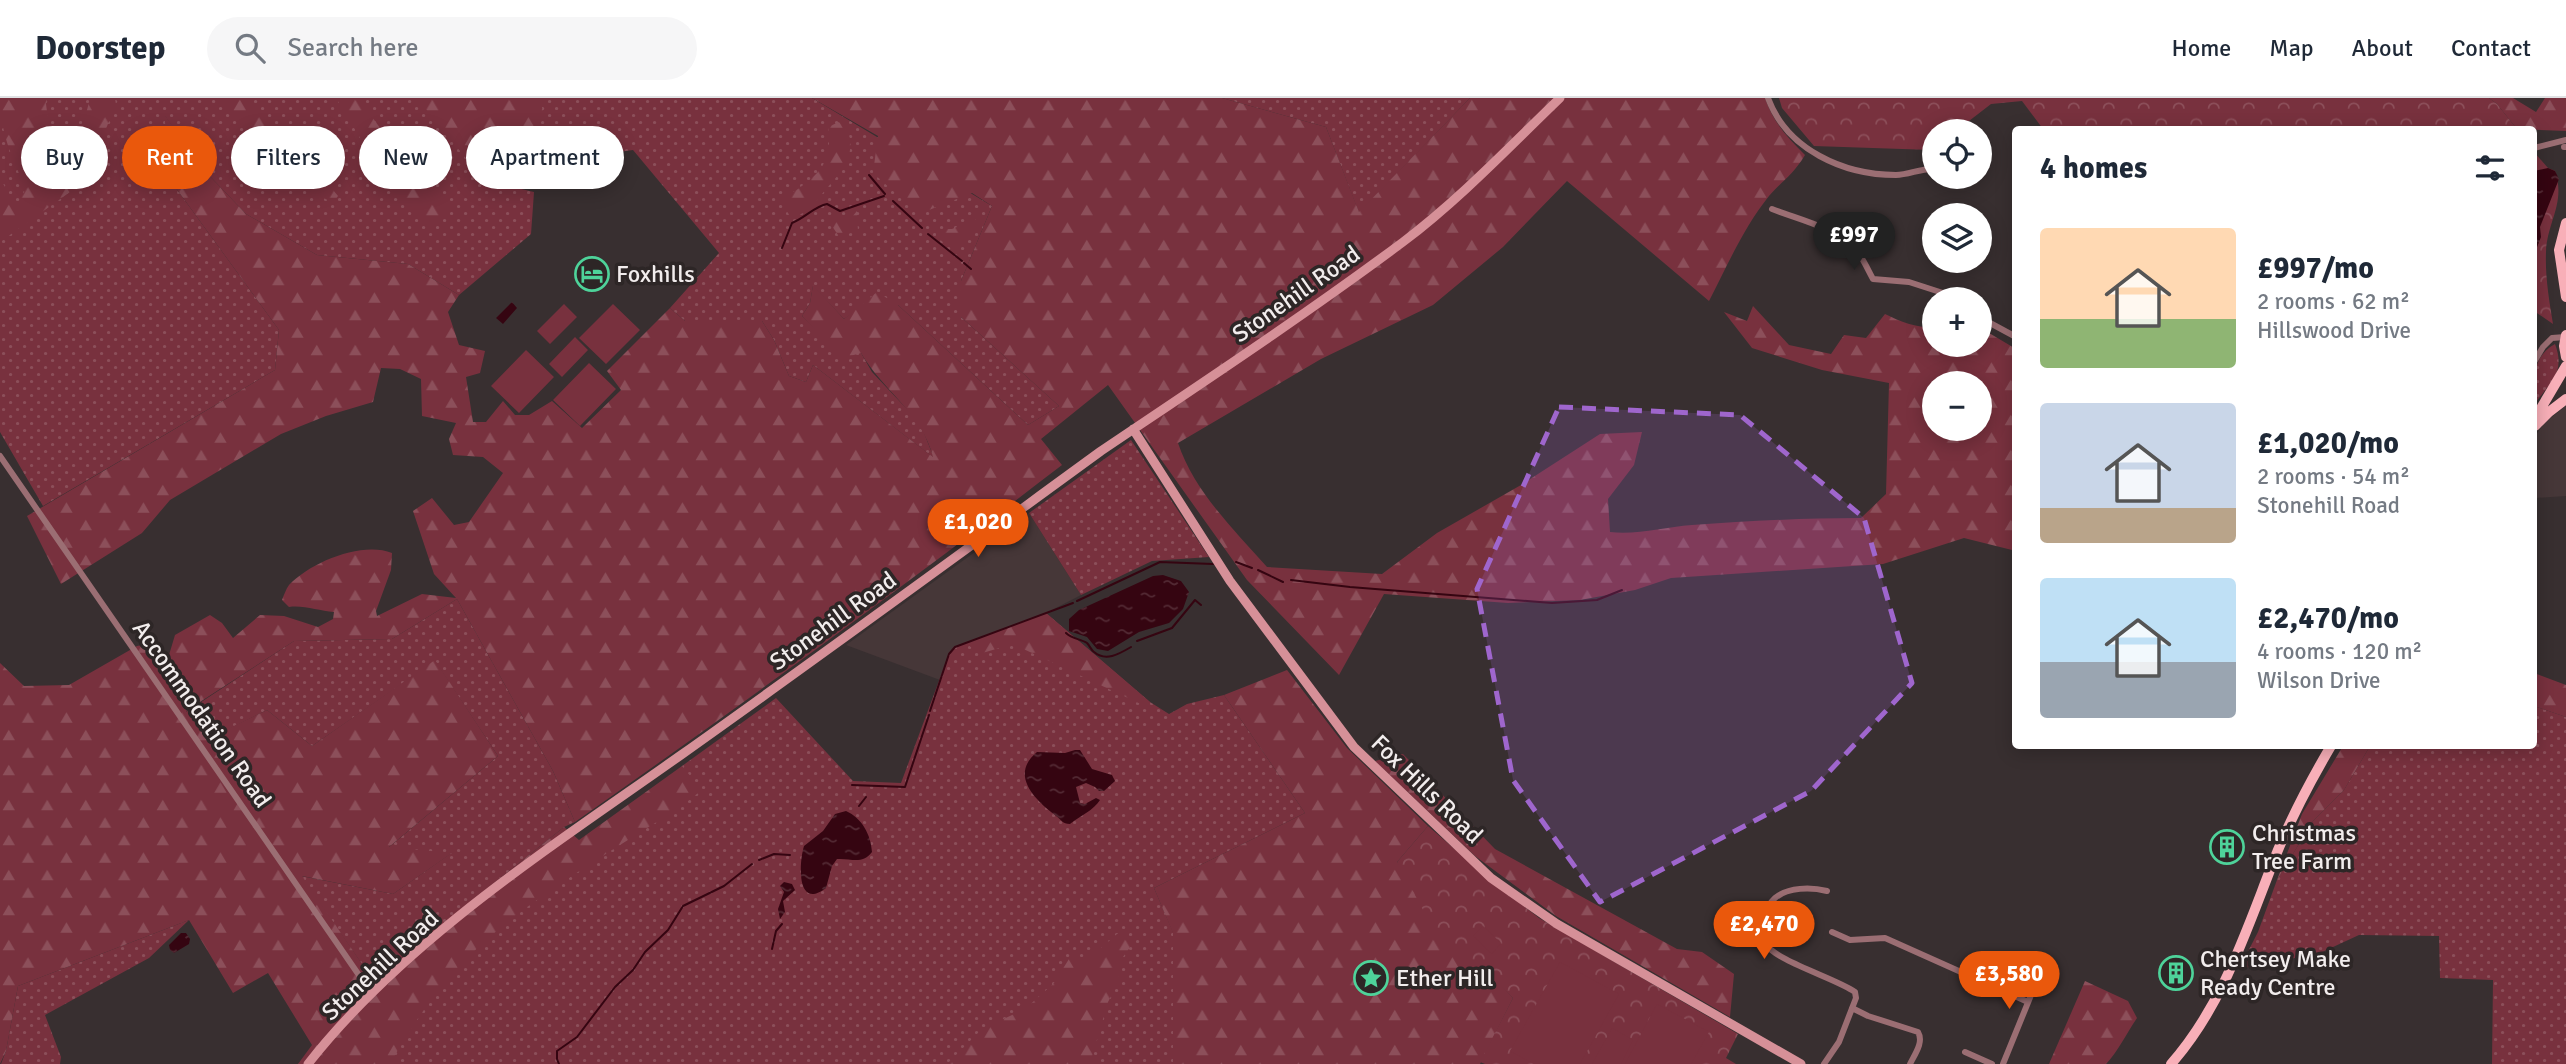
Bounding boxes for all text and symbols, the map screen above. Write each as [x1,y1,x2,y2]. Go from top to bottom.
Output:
search box [207,17,697,80]
text: Doorstep [35,28,165,69]
icon: search [231,29,269,67]
text: Search here [287,32,419,64]
text: Home [2171,33,2231,63]
text: Map [2269,33,2314,63]
text: About [2352,33,2413,63]
text: Contact [2451,33,2531,63]
map controls [1922,119,1992,441]
button: locate [1922,119,1992,189]
chip: Buy [21,126,108,189]
chip: Rent [122,126,217,189]
chip: Filters [231,126,345,189]
chip: New [359,126,452,189]
chip: Apartment [466,126,624,189]
icon: filters [2471,149,2509,187]
text: 4 homes [2040,150,2147,187]
button: layers [1922,203,1992,273]
pin: £997 [1813,212,1895,272]
text: £997 [1829,220,1879,249]
street label: Stonehill Road [1226,239,1366,349]
text: £997/mo [2257,250,2374,287]
hotel icon: Foxhills [573,255,611,293]
icon: home [2096,256,2180,340]
place label: Foxhills [616,259,695,289]
button: + [1922,287,1992,357]
text: 2 rooms · 62 m² [2257,287,2410,316]
text: Hillswood Drive [2257,316,2411,345]
button: − [1922,371,1992,441]
text: £1,020/mo [2257,425,2399,462]
icon: home [2096,431,2180,515]
text: 2 rooms · 54 m² [2257,462,2410,491]
text: Stonehill Road [2257,491,2400,520]
pin: £1,020 [921,500,1035,559]
text: £1,020 [944,507,1012,536]
street label: Stonehill Road [764,565,902,677]
text: £2,470/mo [2257,600,2399,637]
icon: home [2096,606,2180,690]
street label: Accommodation Road [126,614,278,814]
text: 4 rooms · 120 m² [2257,637,2422,666]
text: Wilson Drive [2257,666,2381,695]
street label: Fox Hills Road [1365,728,1489,850]
place label: Christmas Tree Farm [2252,818,2356,876]
building icon: Christmas Tree Farm [2208,828,2246,866]
pin: £2,470 [1707,902,1821,961]
street label: Stonehill Road [315,903,445,1027]
text: £2,470 [1730,909,1798,938]
place label: Chertsey Make Ready Centre [2200,944,2351,1002]
pin: £3,580 [1952,951,2066,1011]
building icon: Chertsey Make Ready Centre [2157,954,2195,992]
place icon: Ether Hill [1352,959,1390,997]
text: £3,580 [1975,959,2043,988]
place label: Ether Hill [1396,963,1494,993]

